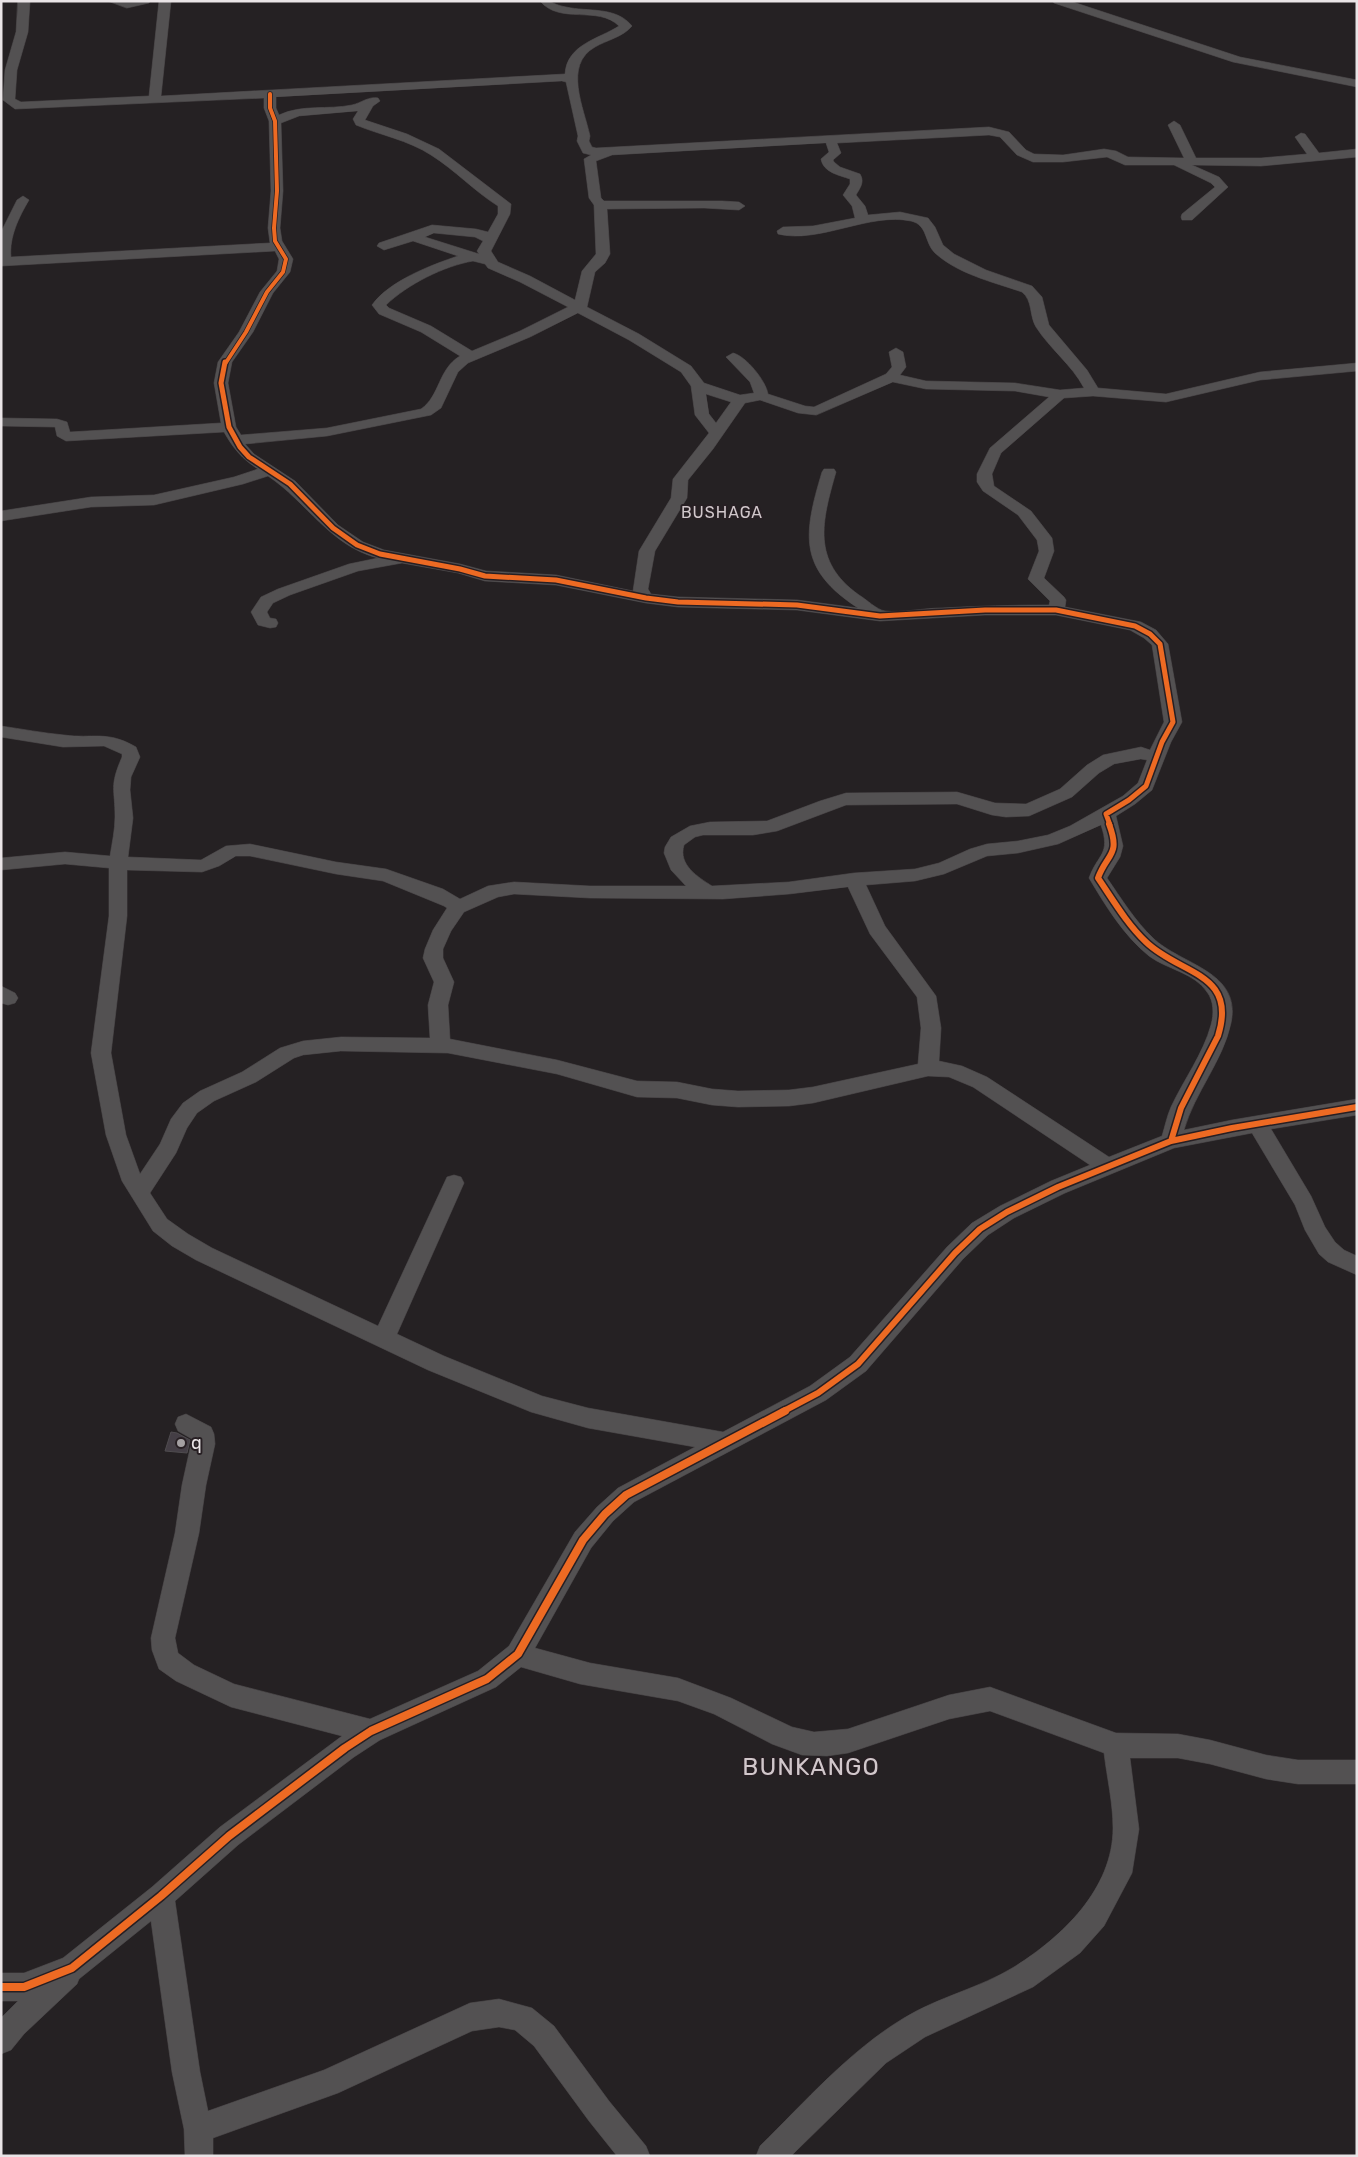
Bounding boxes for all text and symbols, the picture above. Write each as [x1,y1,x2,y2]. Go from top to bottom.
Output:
district label: BUSHAGA [681,503,763,522]
place label: q [191,1432,202,1454]
marker: q [175,1437,187,1449]
district label: BUNKANGO [742,1753,880,1781]

